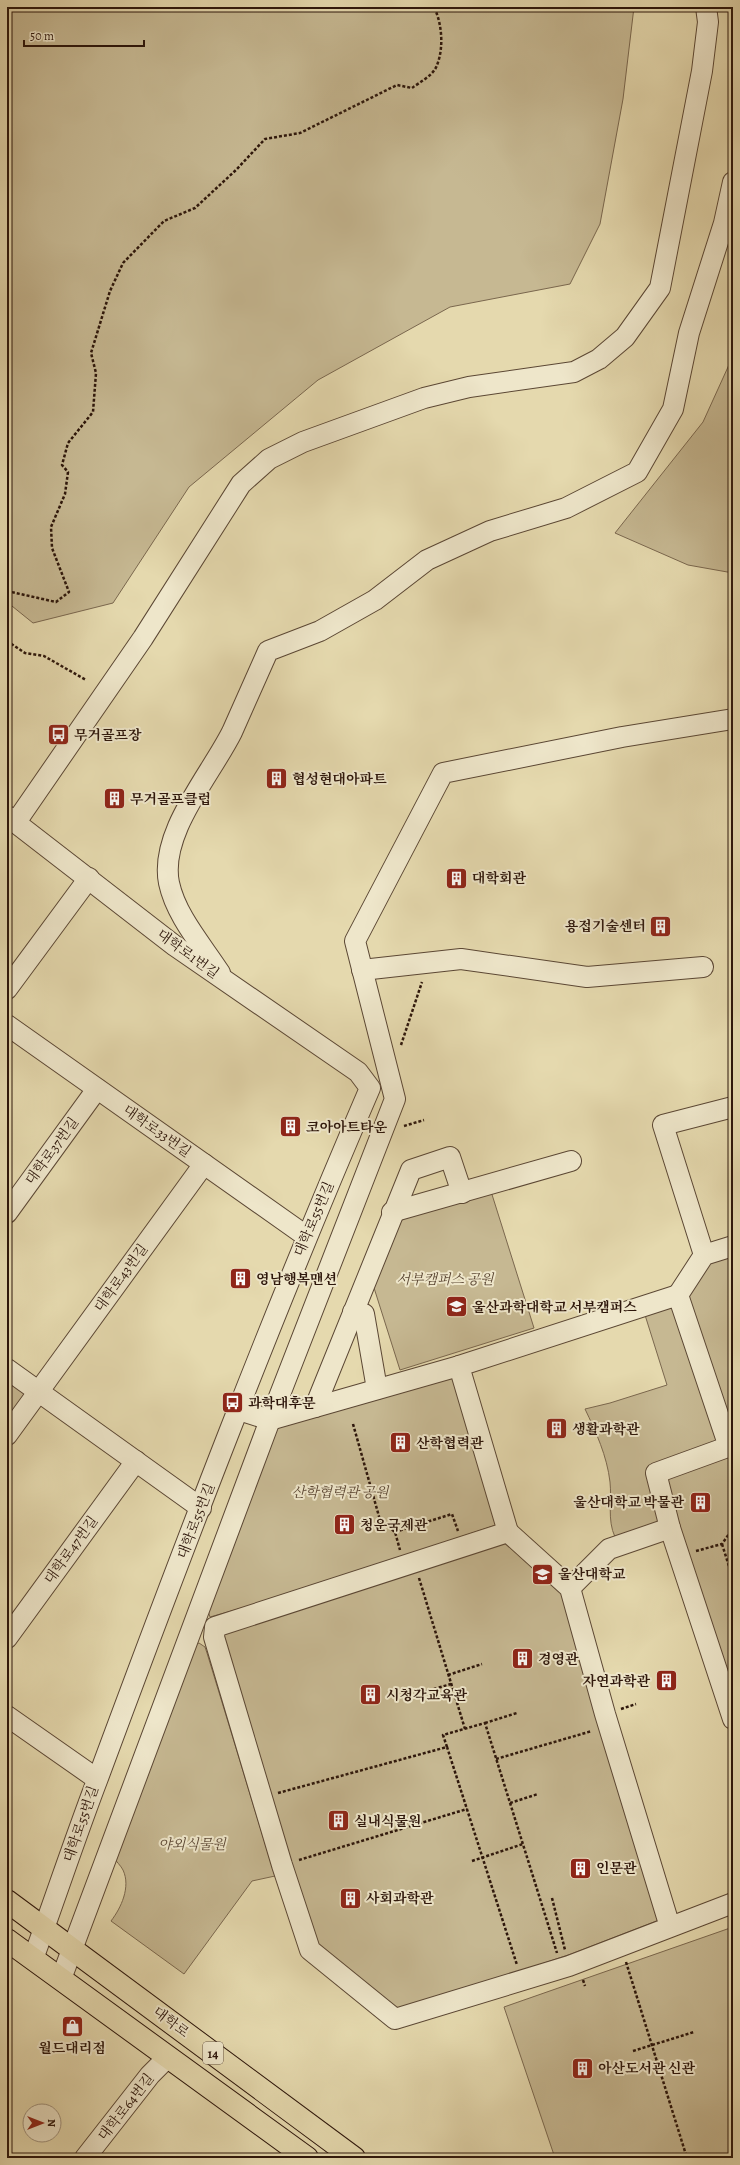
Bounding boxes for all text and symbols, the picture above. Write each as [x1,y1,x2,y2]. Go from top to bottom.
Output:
scale bar [24,22,144,48]
text: 50 m [30,28,54,44]
bus stop icon: 무거골프장 [45,722,71,748]
place label: 무거골프장 [74,726,142,745]
building icon: 협성현대아파트 [264,766,290,792]
place label: 협성현대아파트 [292,770,387,789]
building icon: 무거골프클럽 [102,786,128,812]
place label: 무거골프클럽 [130,790,211,809]
building icon: 대학회관 [444,865,470,891]
place label: 대학회관 [472,869,527,888]
building icon: 용접기술센터 [648,913,674,939]
place label: 용접기술센터 [565,917,646,936]
street label: 대학로1번길 [153,925,223,983]
street label: 대학로33번길 [119,1100,195,1162]
street label: 대학로37번길 [21,1113,83,1189]
building icon: 코아아트타운 [278,1114,304,1140]
place label: 코아아트타운 [306,1118,388,1137]
street label: 대학로55번길 [290,1179,338,1259]
street label: 대학로43번길 [90,1240,152,1316]
building icon: 영남행복맨션 [227,1266,253,1292]
place label: 영남행복맨션 [256,1270,337,1289]
park label: 서부캠퍼스 공원 [396,1270,495,1289]
school or university icon: 울산과학대학교 서부캠퍼스 [444,1294,470,1320]
place label: 울산과학대학교 서부캠퍼스 [472,1298,637,1317]
bus stop icon: 과학대후문 [219,1390,245,1416]
place label: 과학대후문 [248,1394,316,1413]
building icon: 생활과학관 [544,1416,570,1442]
place label: 생활과학관 [572,1420,640,1439]
building icon: 산학협력관 [388,1430,414,1456]
place label: 산학협력관 [416,1434,484,1453]
street label: 대학로55번길 [173,1480,219,1562]
park label: 산학협력관 공원 [291,1483,390,1502]
building icon: 울산대학교 박물관 [687,1489,713,1515]
place label: 울산대학교 박물관 [573,1493,684,1512]
street label: 대학로47번길 [40,1512,102,1588]
building icon: 청운국제관 [332,1512,358,1538]
place label: 청운국제관 [360,1516,428,1535]
school or university icon: 울산대학교 [530,1561,556,1587]
place label: 울산대학교 [558,1565,626,1584]
building icon: 경영관 [510,1646,536,1672]
place label: 경영관 [538,1650,579,1669]
building icon: 자연과학관 [653,1668,679,1694]
place label: 자연과학관 [582,1672,650,1691]
building icon: 시청각교육관 [358,1682,384,1708]
place label: 시청각교육관 [386,1686,468,1705]
street label: 대학로55번길 [59,1783,103,1865]
building icon: 실내식물원 [326,1808,352,1834]
place label: 실내식물원 [354,1812,422,1831]
park label: 야외식물원 [158,1835,227,1854]
building icon: 인문관 [567,1855,593,1881]
place label: 인문관 [596,1859,637,1878]
building icon: 사회과학관 [338,1885,364,1911]
place label: 사회과학관 [366,1889,434,1908]
street label: 대학로 [149,2002,193,2042]
shop icon: 월드대리점 [59,2013,85,2039]
place label: 월드대리점 [38,2039,106,2058]
road number: 14 [203,2042,223,2064]
building icon: 아산도서관 신관 [569,2055,595,2081]
place label: 아산도서관 신관 [598,2059,696,2078]
street label: 대학로64번길 [94,2069,158,2145]
north arrow [22,2103,62,2143]
text: N [44,2119,59,2127]

